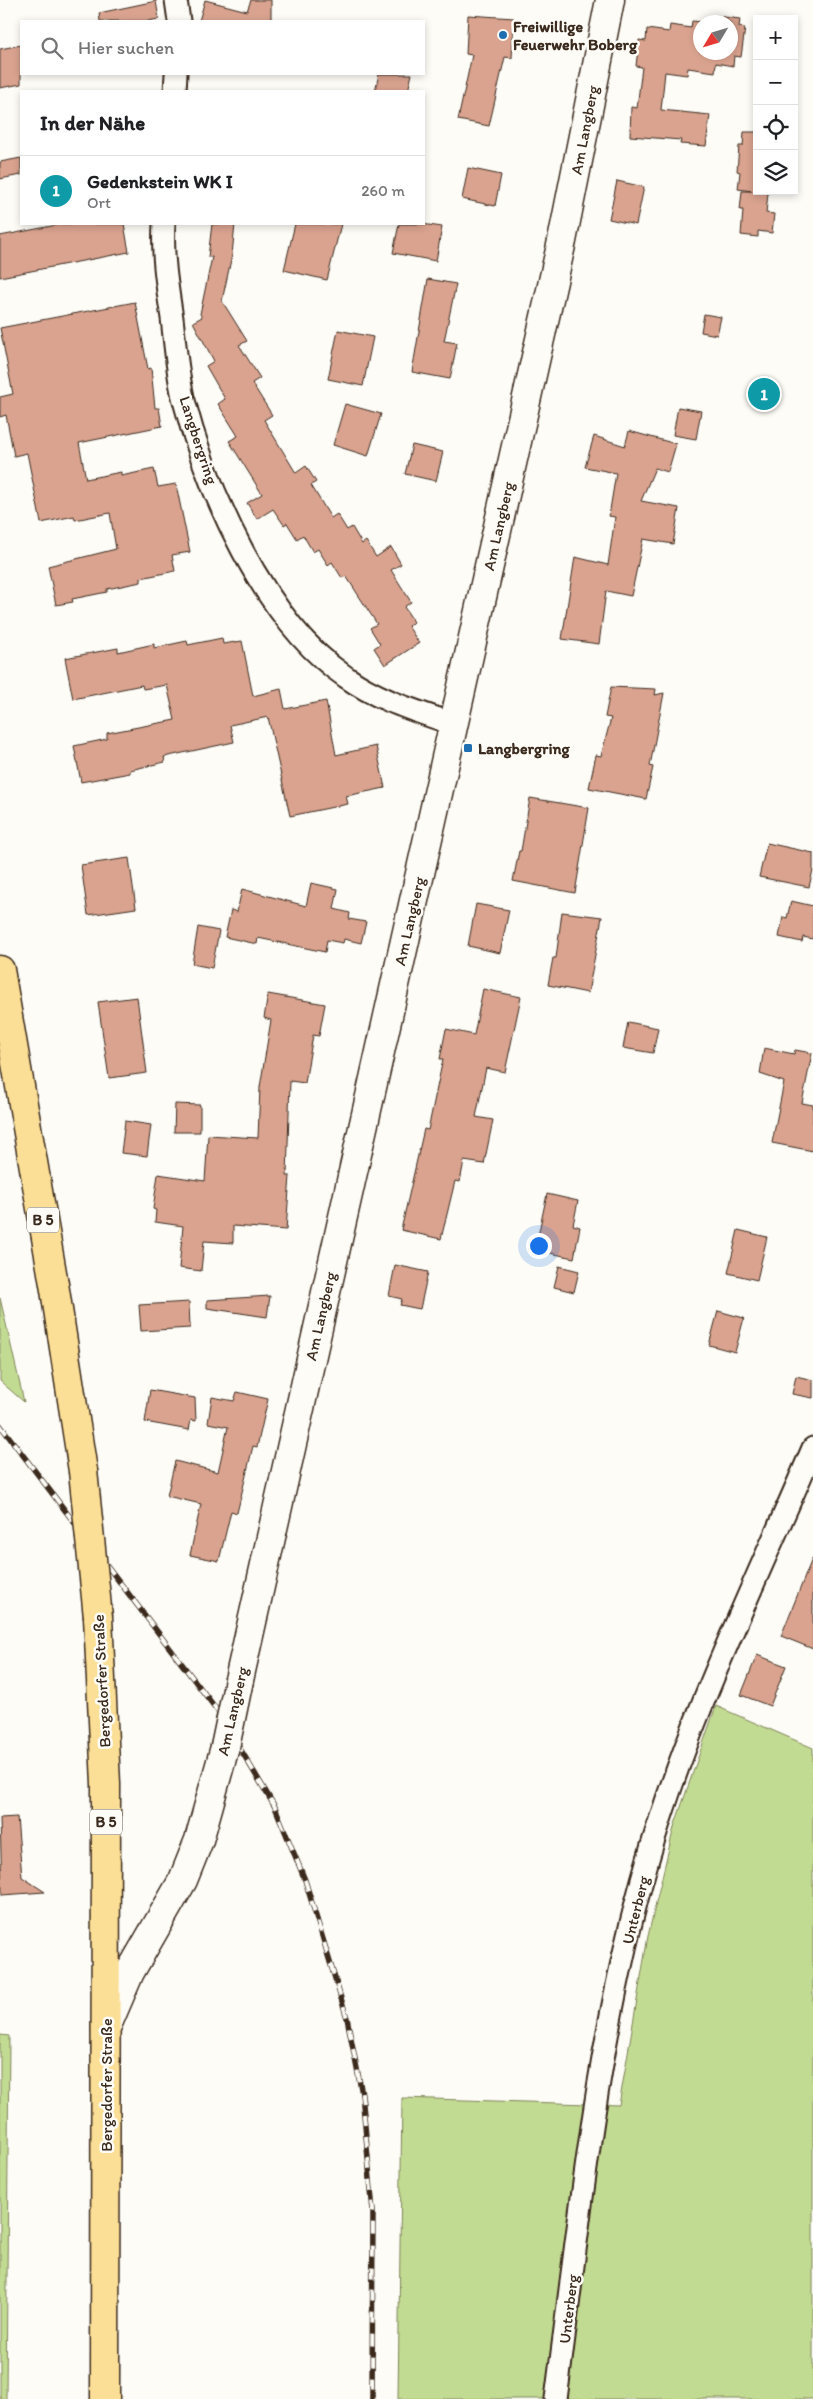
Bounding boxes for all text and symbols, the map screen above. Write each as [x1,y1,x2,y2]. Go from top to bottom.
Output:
north arrow [693,15,738,60]
map controls [753,15,798,195]
button: + [753,15,798,60]
place label: Freiwillige Feuerwehr Boberg [513,17,638,55]
search box [20,20,425,75]
marker: Freiwillige Feuerwehr Boberg [497,29,509,41]
icon: search [38,34,66,62]
text: Hier suchen [78,36,174,59]
button: − [753,60,798,105]
street label: Am Langberg [567,83,603,176]
button: locate [753,105,798,150]
text: In der Nähe [40,110,145,135]
button: layers [753,150,798,195]
text: Gedenkstein WK I [87,170,233,193]
text: 1 [52,181,60,200]
text: 260 m [361,181,405,200]
text: Ort [87,193,111,212]
pin: 1 [748,375,780,413]
street label: Langbergring [175,394,222,487]
street label: Am Langberg [479,479,518,572]
place label: Langbergring [478,739,570,759]
marker: Langbergring [462,742,474,754]
street label: Am Langberg [390,874,429,967]
road number: B 5 [27,1208,59,1232]
your location [526,1233,552,1259]
street label: Am Langberg [301,1269,340,1362]
street label: Bergedorfer Straße [89,1614,114,1748]
street label: Am Langberg [213,1664,252,1757]
road number: B 5 [90,1810,122,1834]
street label: Unterberg [618,1873,653,1946]
street label: Bergedorfer Straße [97,2018,116,2152]
street label: Unterberg [555,2272,582,2345]

